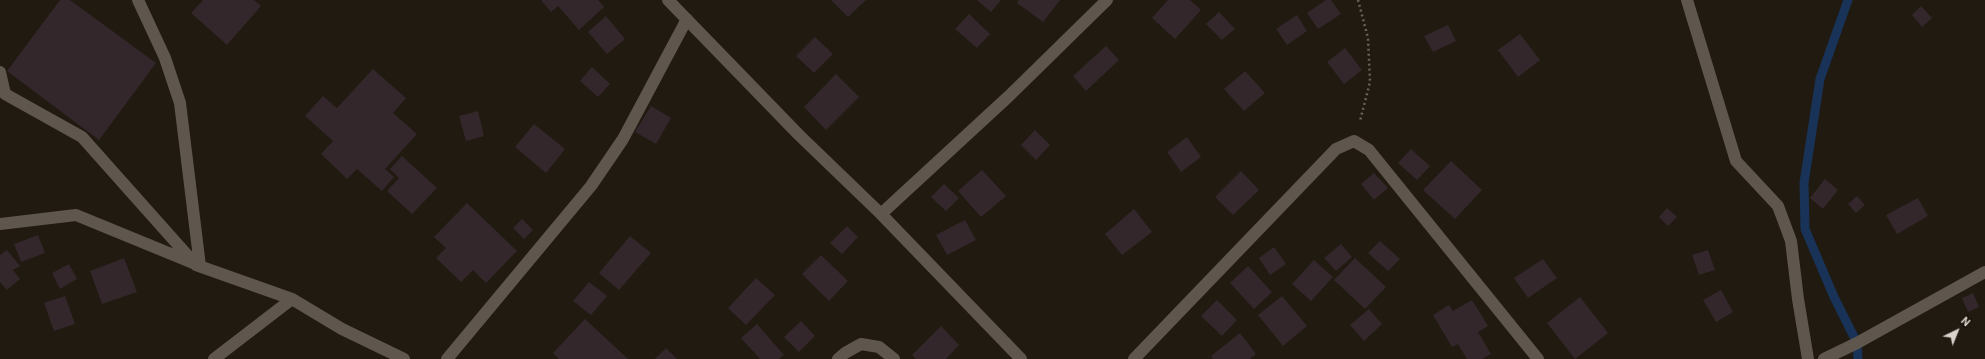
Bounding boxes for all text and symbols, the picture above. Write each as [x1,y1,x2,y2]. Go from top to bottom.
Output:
north arrow [1937,311,1977,351]
text: N [1958,314,1973,329]

